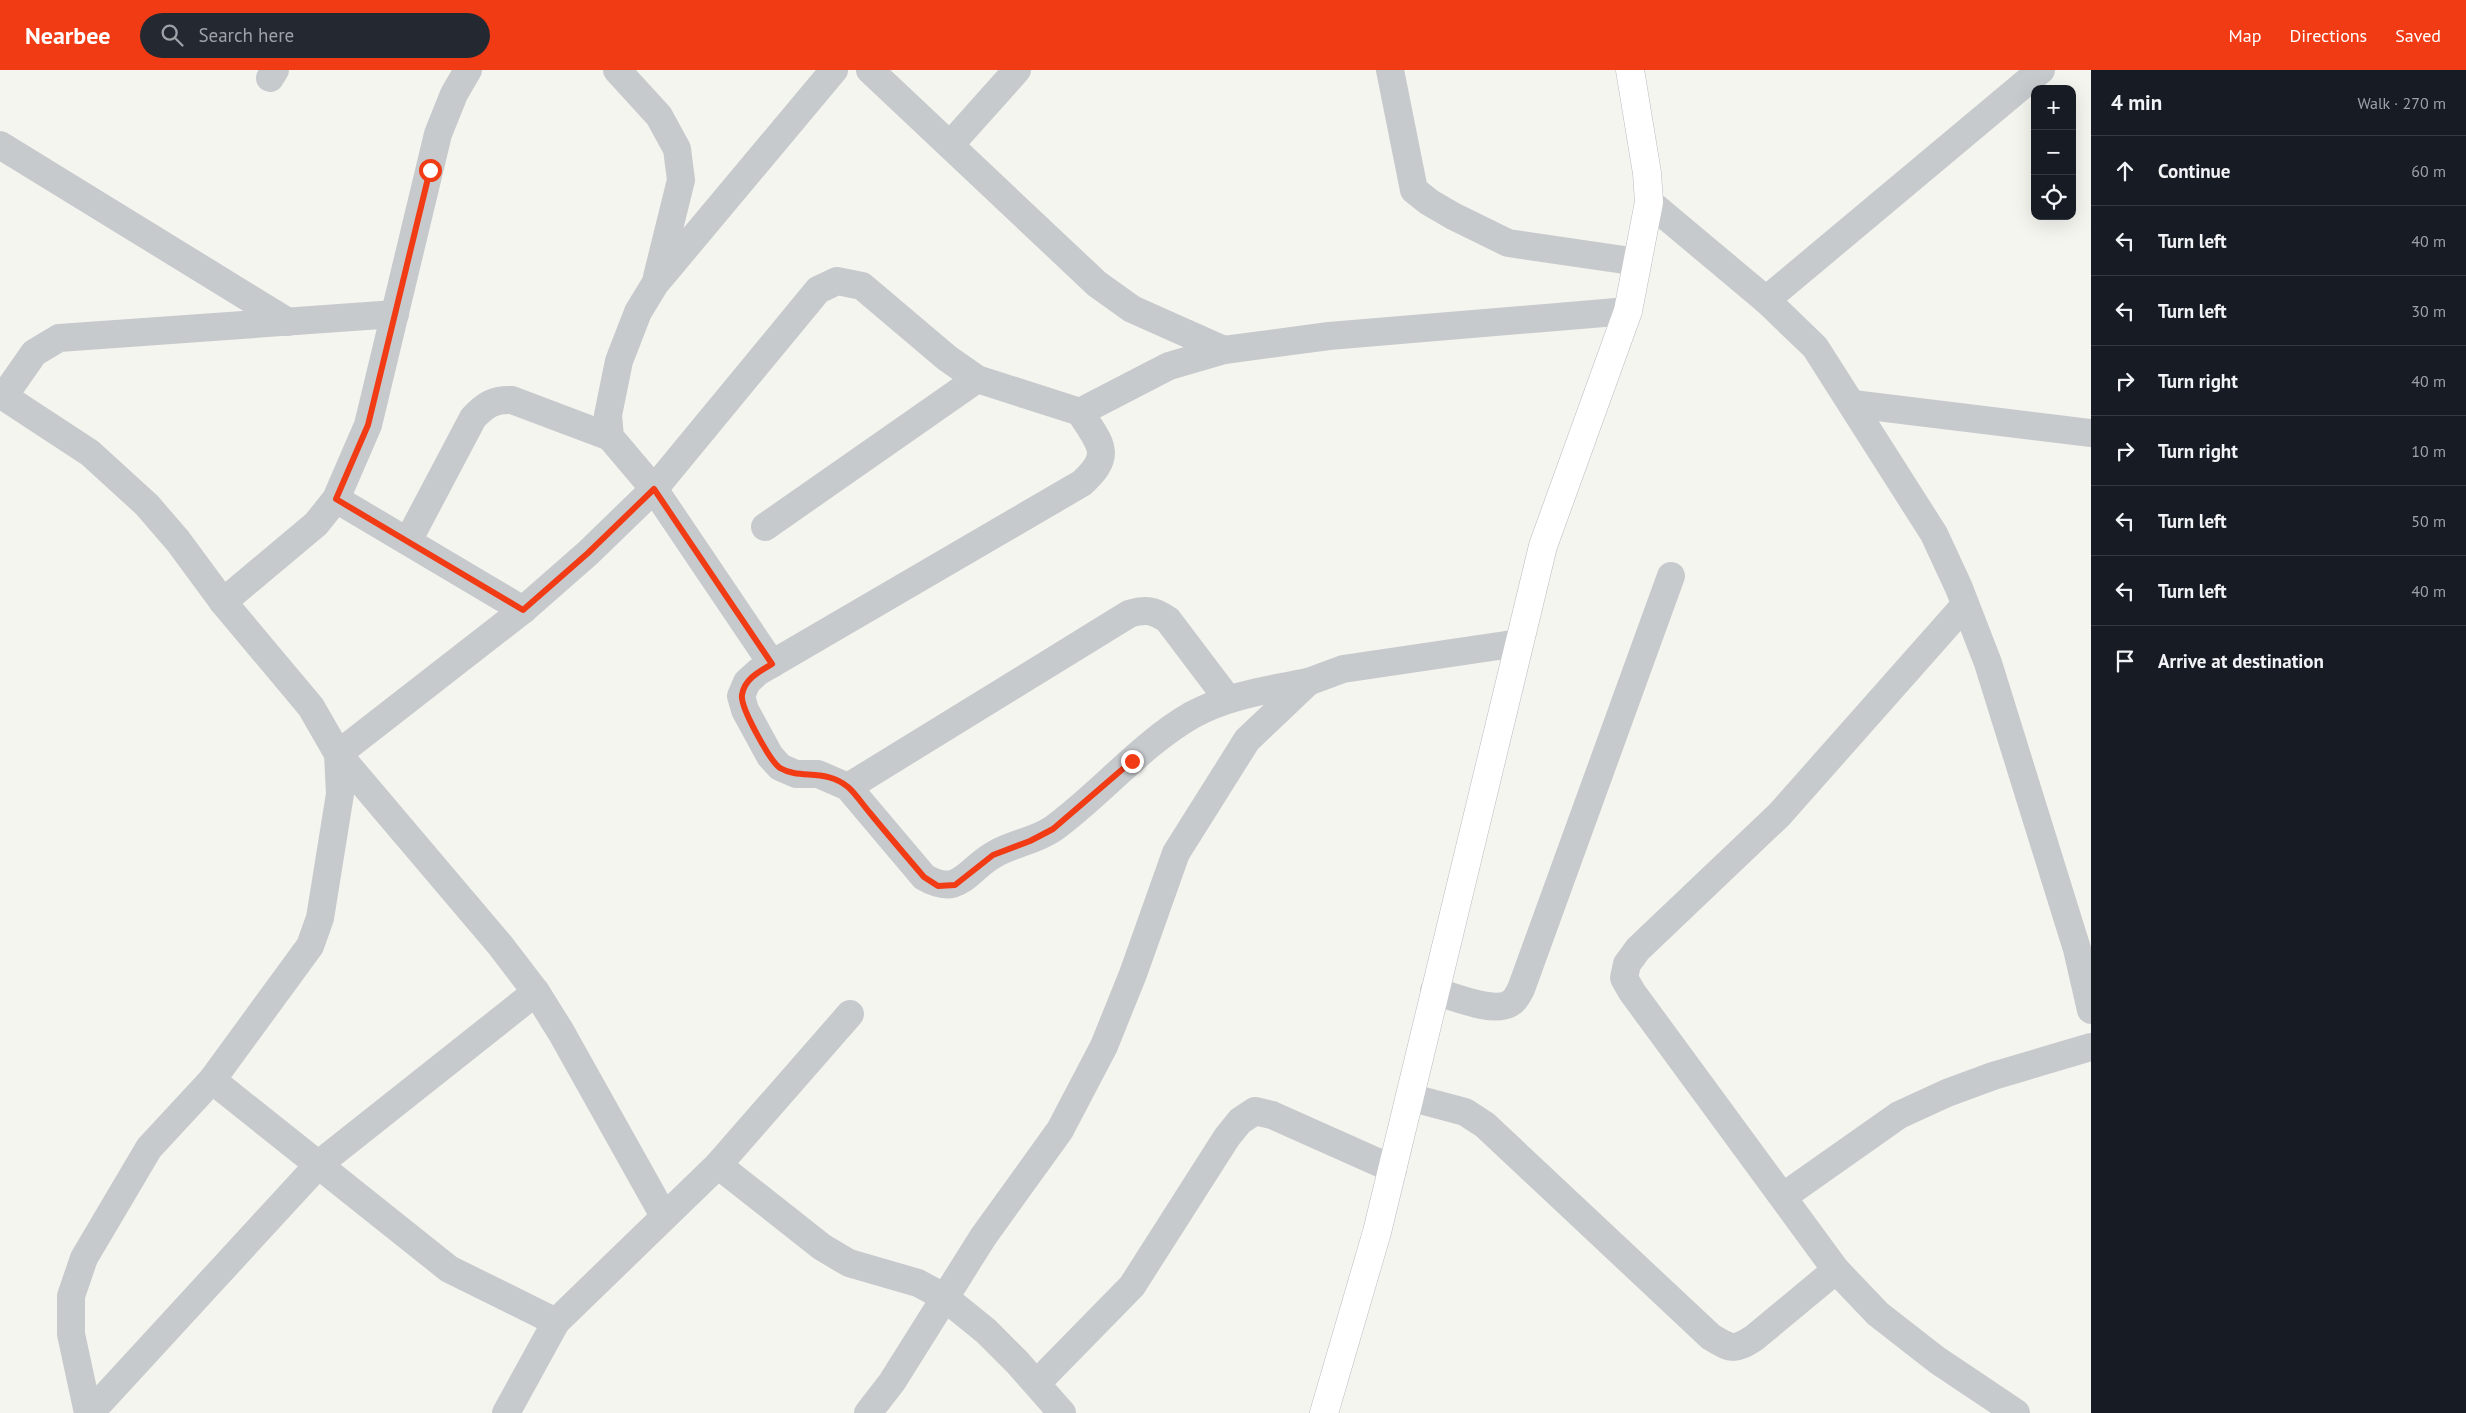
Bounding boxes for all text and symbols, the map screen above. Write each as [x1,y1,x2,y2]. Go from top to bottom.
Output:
search box [140,13,490,58]
text: Nearbee [25,20,110,51]
icon: search [158,21,186,49]
text: Search here [198,23,294,47]
text: Map [2229,24,2261,47]
text: Directions [2289,24,2367,47]
text: Saved [2395,24,2441,47]
map controls [2031,85,2076,220]
button: + [2031,85,2076,130]
text: 4 min [2111,89,2162,116]
text: Walk · 270 m [2357,93,2446,113]
button: − [2031,130,2076,175]
icon: ahead [2111,157,2139,185]
route start [419,159,442,182]
text: Continue [2158,159,2230,183]
text: 60 m [2411,161,2446,181]
button: locate [2031,175,2076,220]
icon: left [2111,227,2139,255]
text: Turn left [2158,229,2227,253]
text: 40 m [2411,231,2446,251]
icon: left [2111,297,2139,325]
text: Turn left [2158,299,2227,323]
text: 30 m [2411,301,2446,321]
icon: right [2111,367,2139,395]
text: Turn right [2158,369,2238,393]
text: 40 m [2411,371,2446,391]
icon: right [2111,437,2139,465]
text: Turn right [2158,439,2238,463]
text: 10 m [2411,441,2446,461]
icon: left [2111,507,2139,535]
text: Turn left [2158,509,2227,533]
text: 50 m [2411,511,2446,531]
icon: left [2111,577,2139,605]
text: Turn left [2158,579,2227,603]
text: 40 m [2411,581,2446,601]
icon: arrive [2111,647,2139,675]
text: Arrive at destination [2158,649,2324,673]
route end [1121,750,1144,773]

